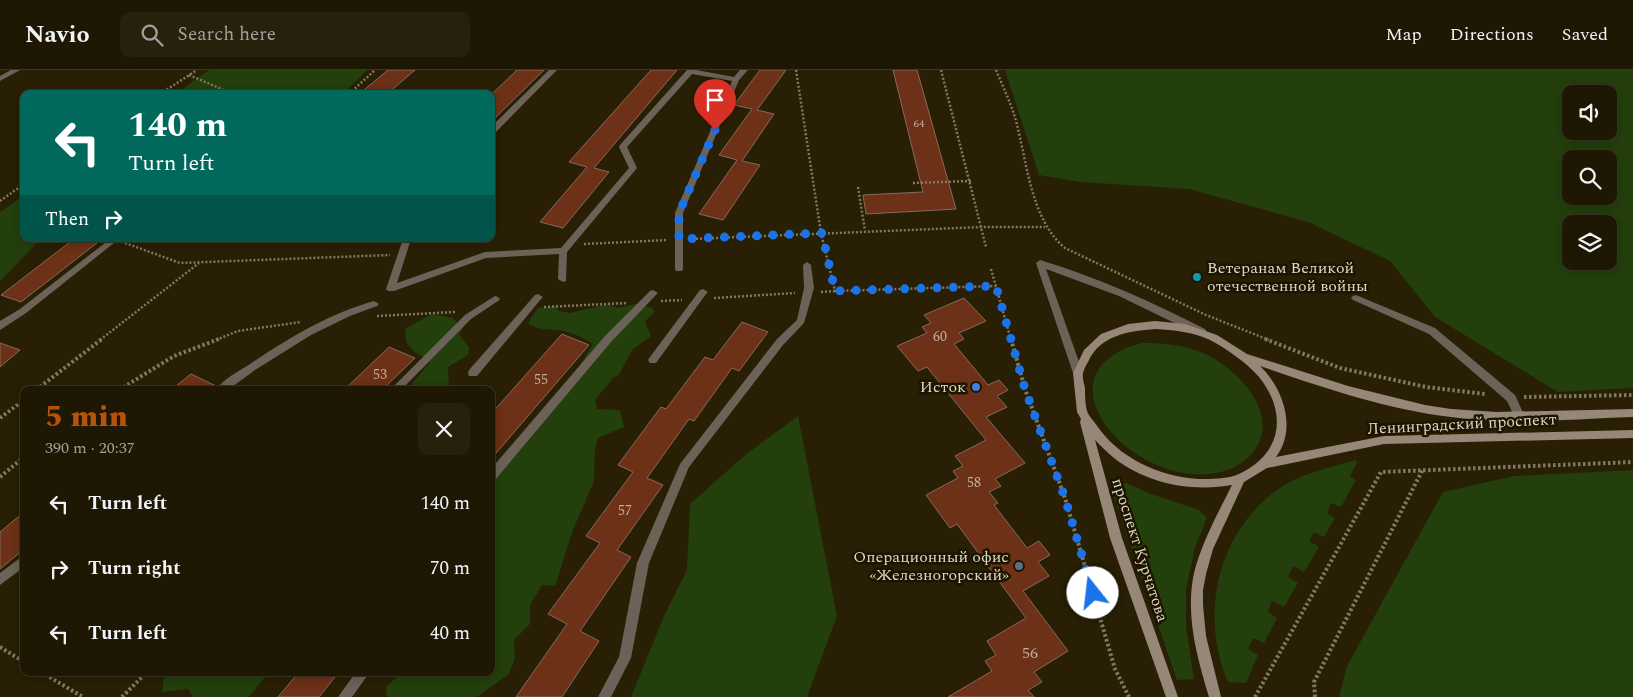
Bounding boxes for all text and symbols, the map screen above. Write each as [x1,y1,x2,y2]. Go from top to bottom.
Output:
search box [120,12,470,57]
text: Navio [25,17,90,53]
text: Search here [178,20,276,49]
icon: search [138,21,166,49]
text: Map [1386,21,1422,48]
text: Directions [1450,21,1534,48]
text: Saved [1562,21,1608,48]
pin [694,79,736,130]
map controls [1562,85,1617,270]
button: sound [1562,85,1617,140]
icon: arrive [701,86,729,114]
text: 140 m [128,99,227,152]
icon: left [45,110,110,175]
house number: 64 [914,115,925,132]
text: Turn left [128,147,214,180]
button: search [1562,150,1617,205]
text: Then [45,205,89,234]
icon: right [99,205,127,233]
button: layers [1562,215,1617,270]
place label: Ветеранам Великой отечественной войны [1207,256,1368,298]
marker: Ветеранам Великой отечественной войны [1191,271,1203,283]
house number: 60 [933,326,947,347]
house number: 53 [373,364,387,385]
house number: 55 [534,369,548,390]
place label: Исток [920,375,966,399]
marker: Исток [970,381,982,393]
text: 5 min [45,394,128,440]
button: close [418,403,470,455]
street label: Ленинградский проспект [1367,407,1557,441]
text: 390 m · 20:37 [45,436,135,460]
house number: 58 [967,472,981,493]
street label: проспект Курчатова [1105,475,1175,625]
text: Turn left [88,489,167,518]
text: 140 m [420,489,470,518]
icon: left [45,490,73,518]
house number: 57 [618,500,632,521]
place label: Операционный офис «Железногорский» [853,545,1009,587]
text: Turn right [88,554,181,583]
text: 70 m [430,554,470,583]
icon: right [45,555,73,583]
marker: Операционный офис «Железногорский» [1013,560,1025,572]
position arrow [1066,566,1118,618]
text: Turn left [88,619,167,648]
text: 40 m [430,619,470,648]
icon: left [45,620,73,648]
house number: 56 [1022,641,1038,665]

